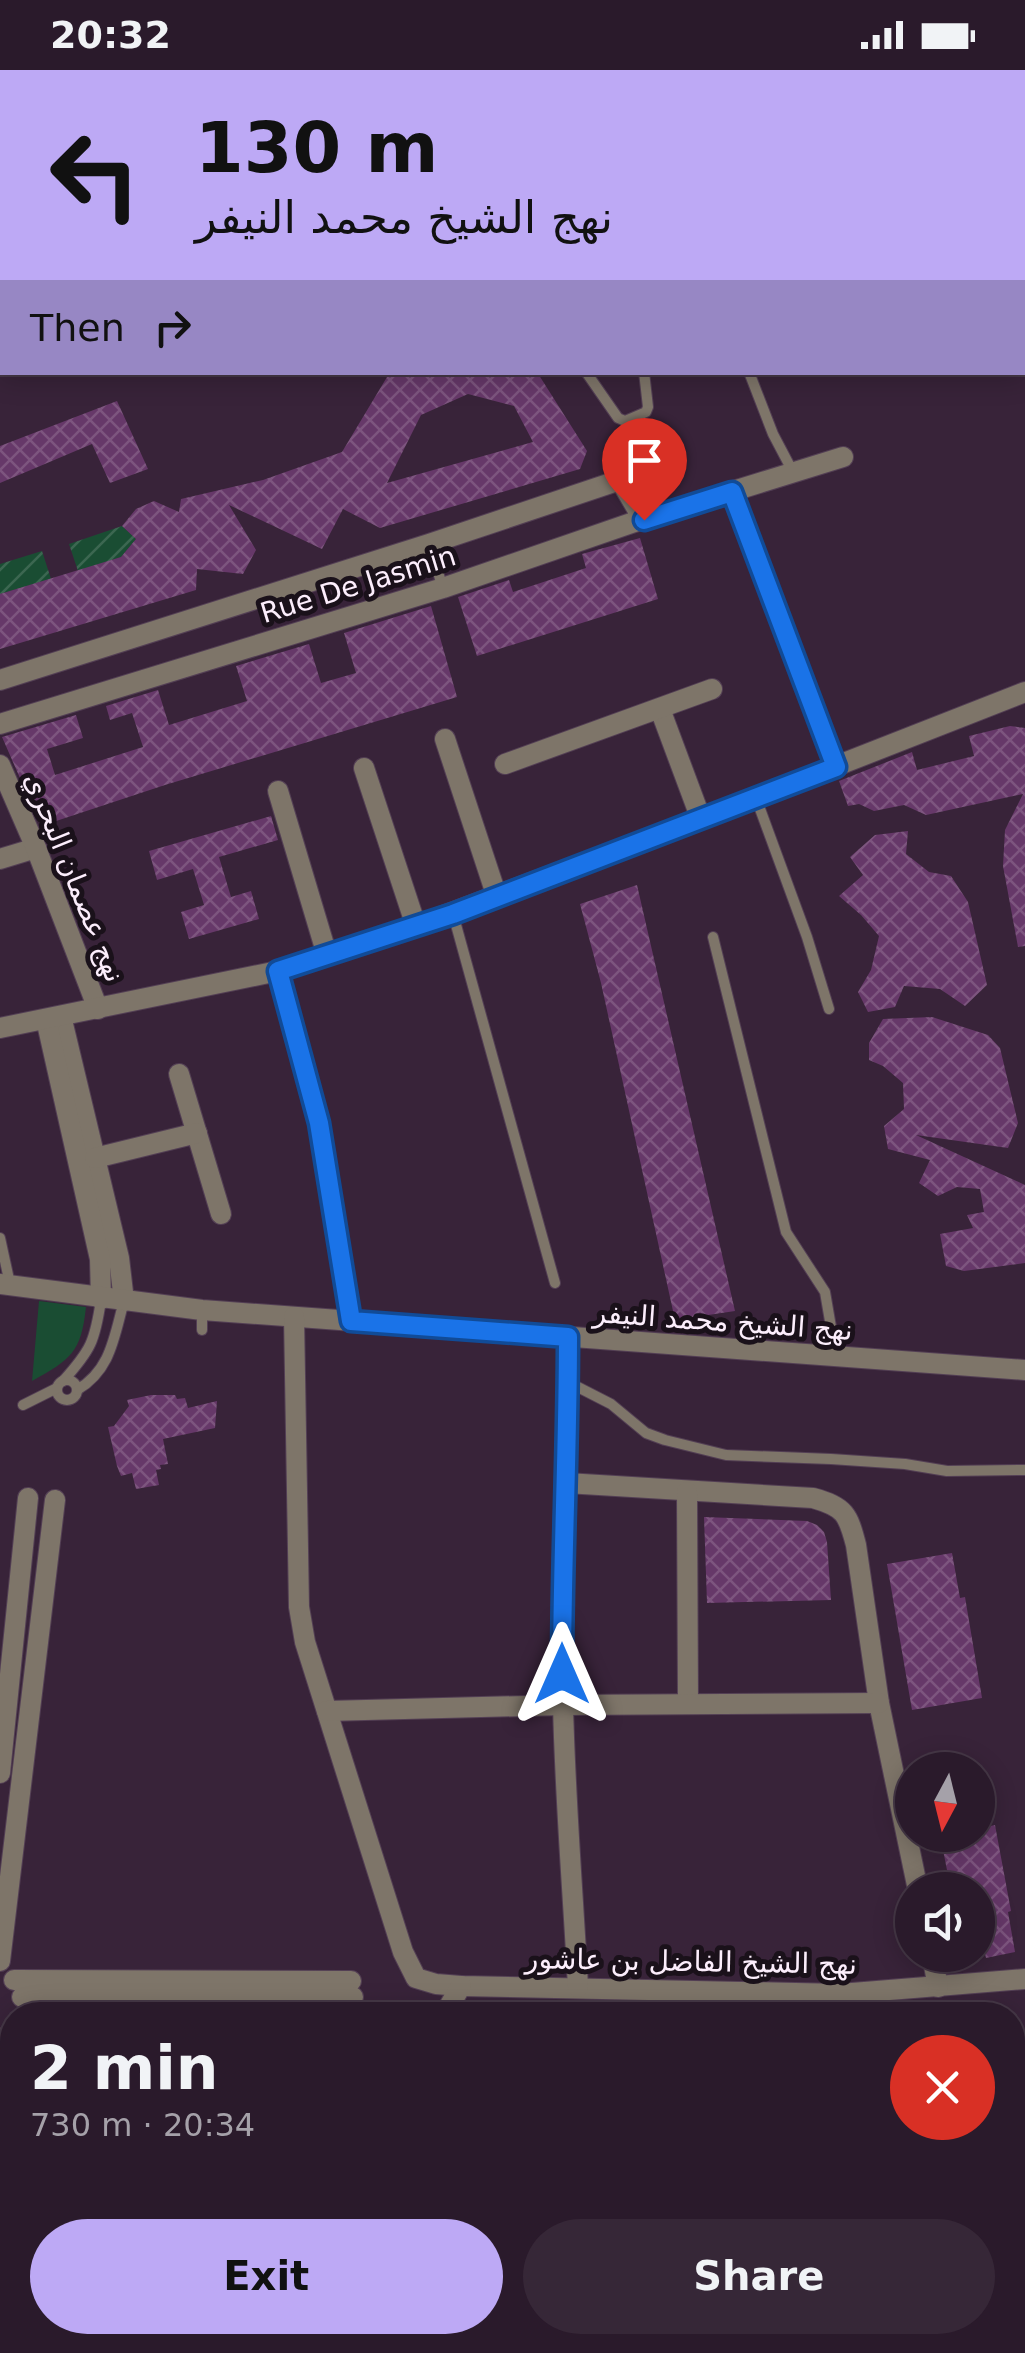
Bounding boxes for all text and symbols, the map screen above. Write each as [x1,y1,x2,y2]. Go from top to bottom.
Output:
text: 20:32 [50,13,171,57]
text: 130 m [195,107,438,189]
icon: left [30,110,160,240]
text: نهج الشيخ محمد النيفر [195,191,613,244]
icon: right [145,300,200,355]
text: Then [30,306,125,350]
pin [602,418,687,521]
icon: arrive [617,433,672,488]
street label: Rue De Jasmin [256,539,460,630]
street label: نهج عصمان البحري [17,768,132,987]
street label: نهج الشيخ محمد النيفر [590,1296,854,1347]
position arrow [510,1622,614,1726]
north arrow [895,1752,995,1852]
map controls [895,1752,995,1972]
button: sound [895,1872,995,1972]
street label: نهج الشيخ الفاضل بن عاشور [523,1942,857,1981]
text: 2 min [30,2033,218,2103]
button: close [890,2035,995,2140]
text: 730 m · 20:34 [30,2106,255,2144]
button: Exit [30,2219,503,2334]
button: Share [523,2219,995,2334]

